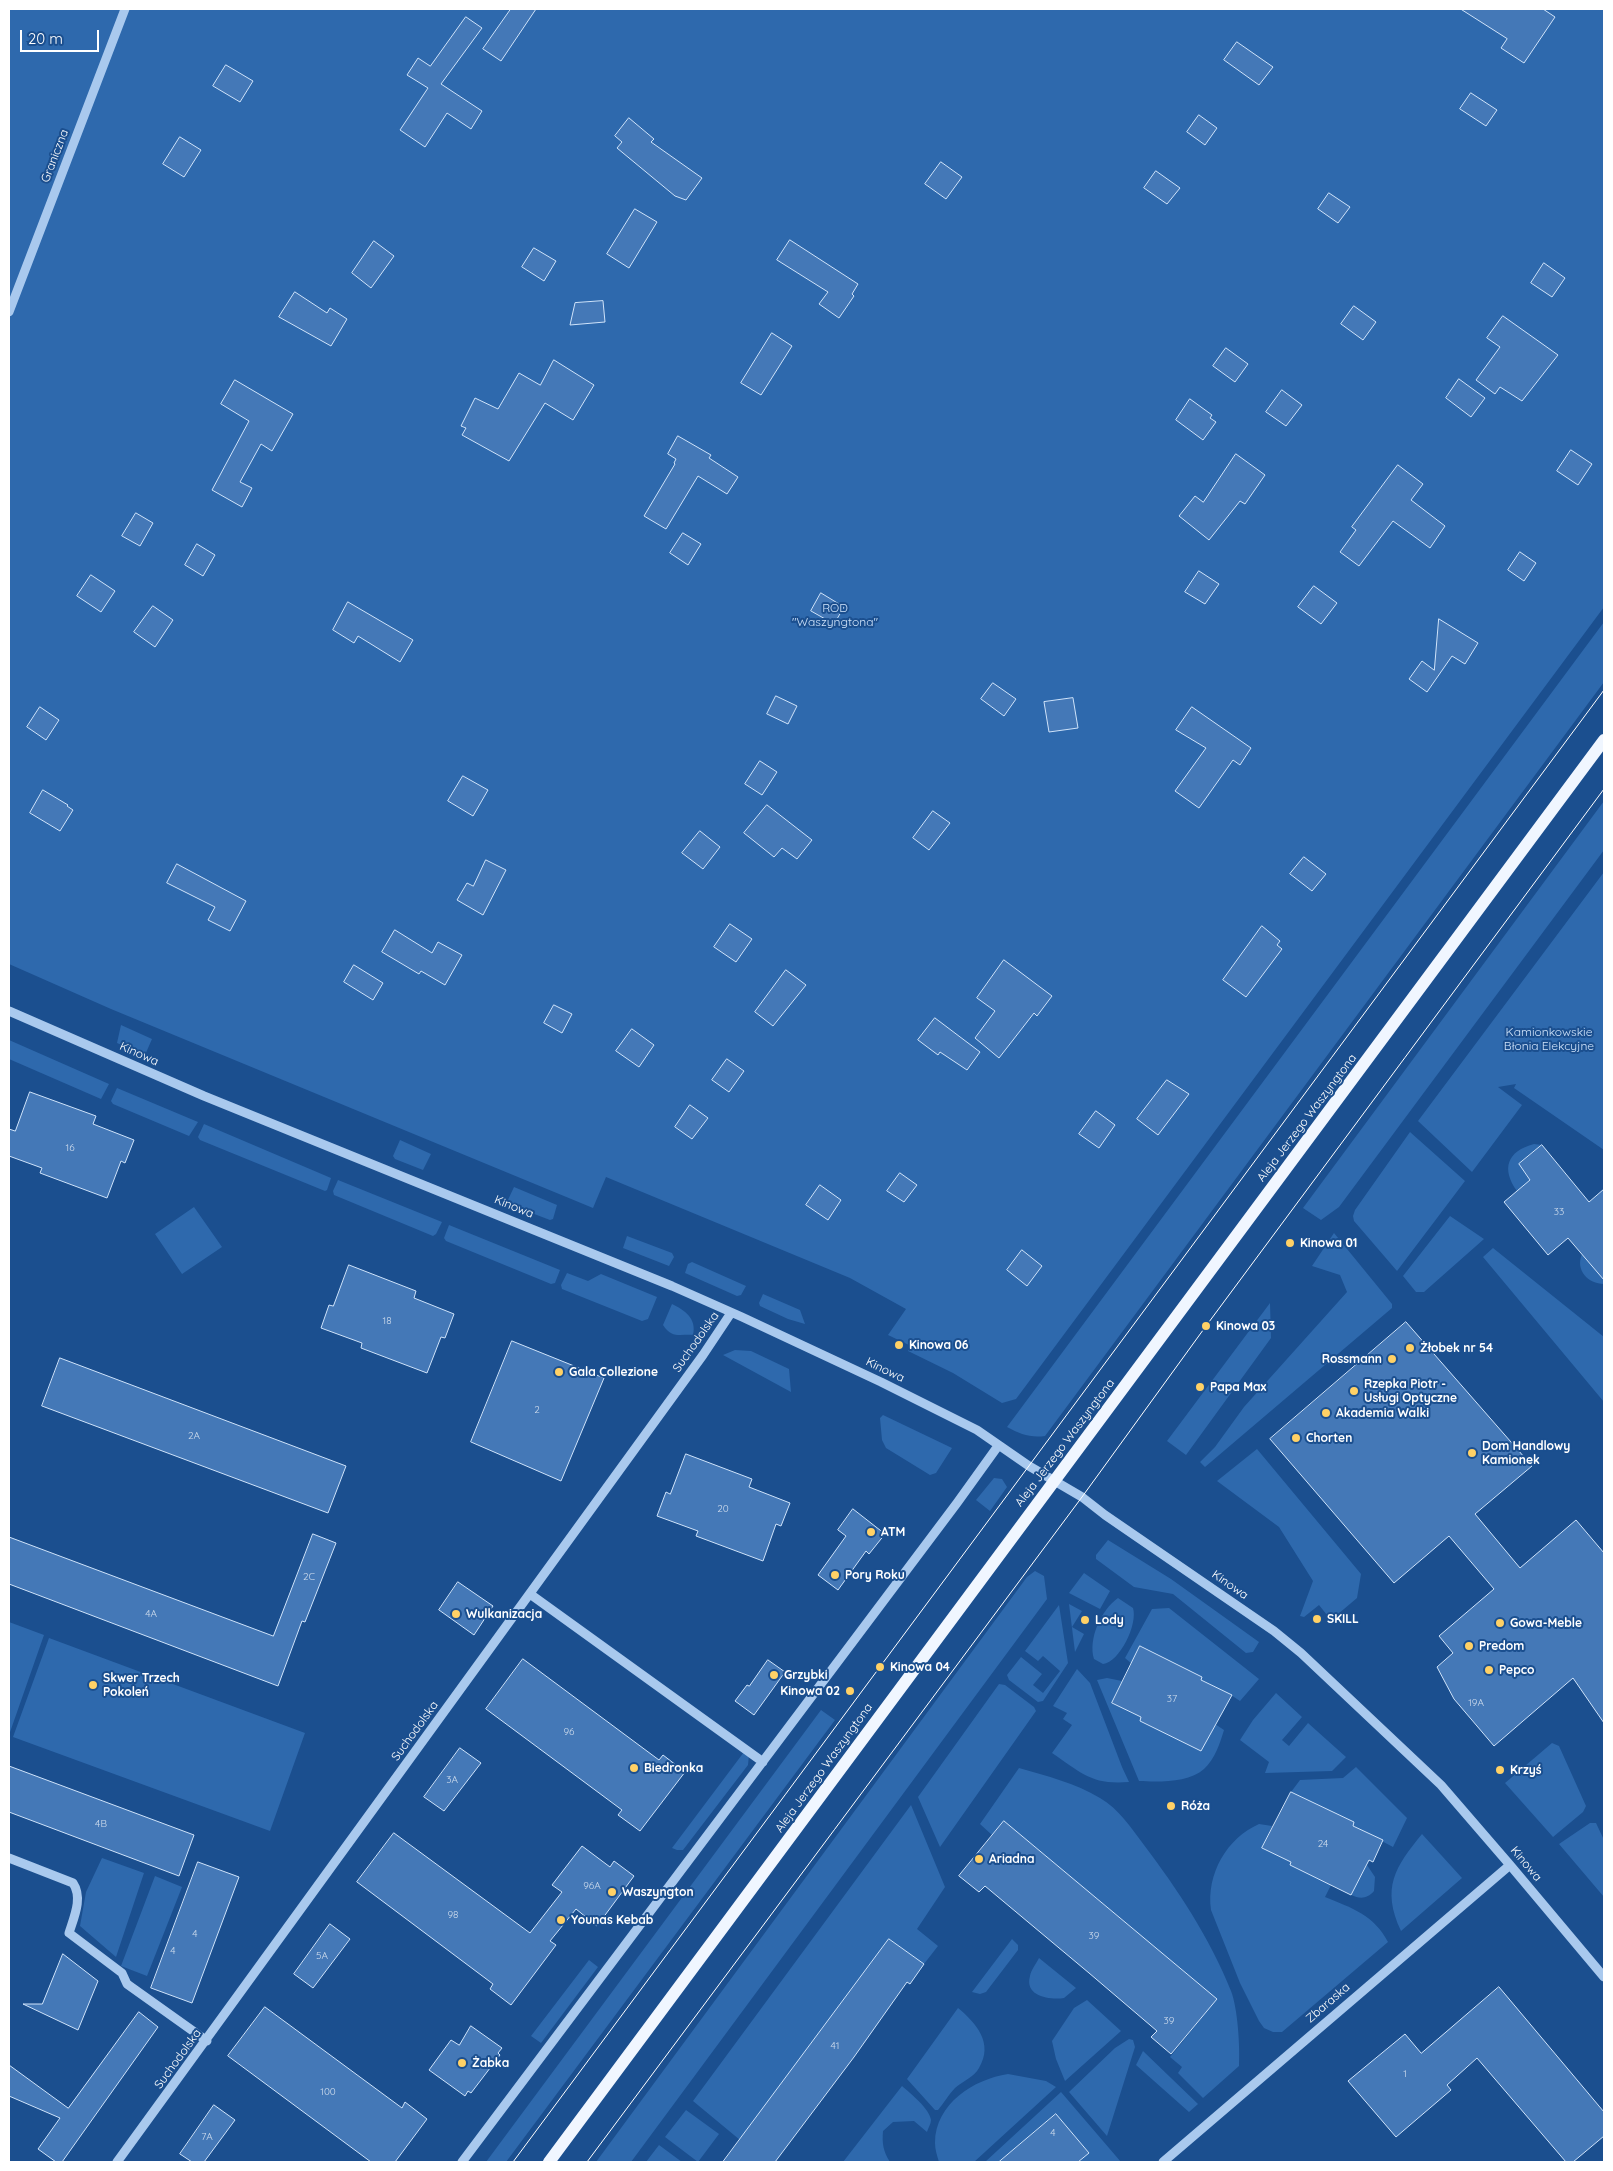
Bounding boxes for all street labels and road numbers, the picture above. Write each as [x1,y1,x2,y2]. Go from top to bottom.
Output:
street label: Graniczna [38,127,72,185]
street label: Kinowa [117,1039,161,1069]
street label: Aleja Jerzego Waszyngtona [1254,1051,1360,1185]
street label: Kinowa [492,1193,536,1221]
street label: Suchodolska [670,1309,722,1375]
street label: Kinowa [863,1354,907,1386]
street label: Aleja Jerzego Waszyngtona [1012,1376,1118,1510]
street label: Kinowa [1209,1567,1251,1603]
street label: Suchodolska [388,1698,442,1764]
street label: Aleja Jerzego Waszyngtona [772,1701,876,1835]
street label: Kinowa [1507,1844,1545,1884]
street label: Zbaraska [1303,1980,1353,2026]
street label: Suchodolska [151,2026,205,2092]

